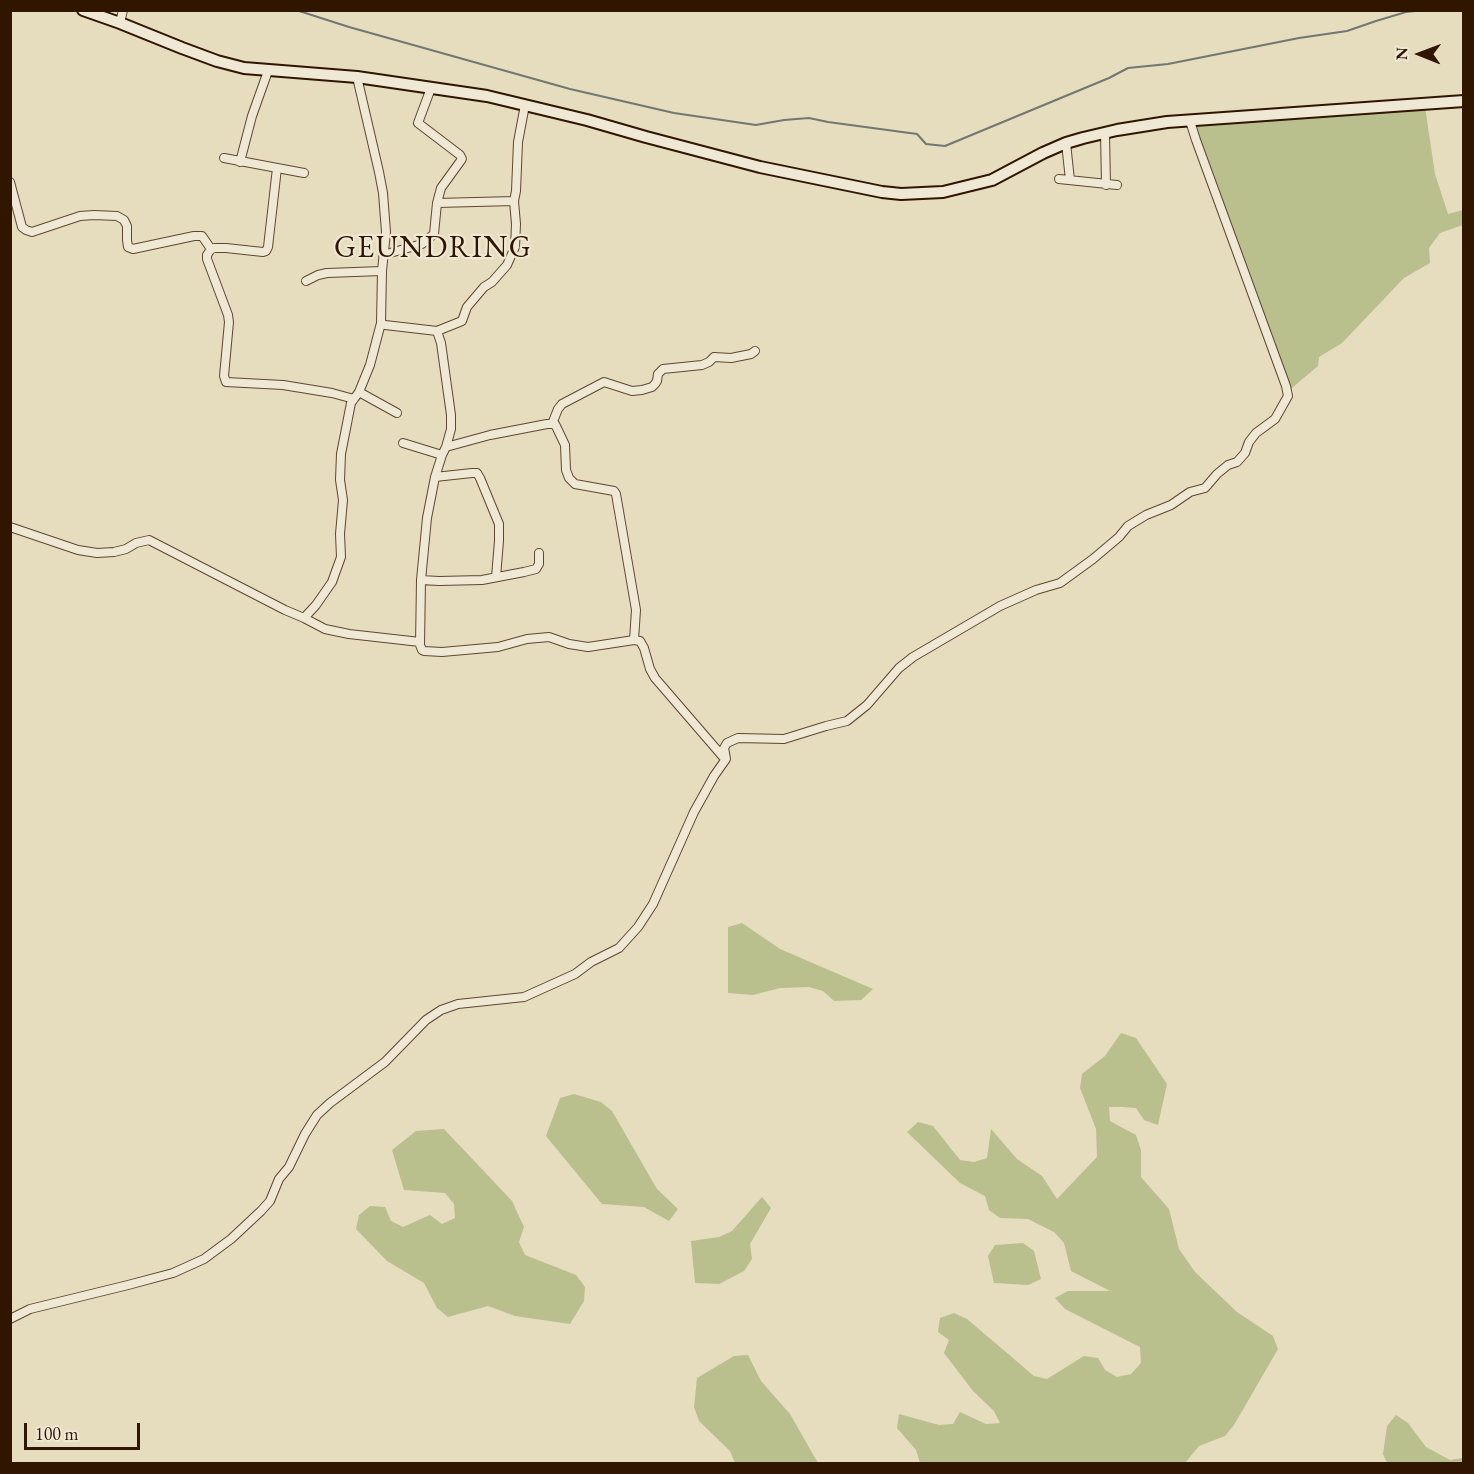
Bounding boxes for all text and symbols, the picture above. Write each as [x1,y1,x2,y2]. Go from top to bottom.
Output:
north arrow [1390,24,1450,84]
text: N [1391,47,1412,60]
district label: GEUNDRING [334,231,532,267]
scale bar [27,1411,142,1449]
text: 100 m [35,1422,79,1445]

